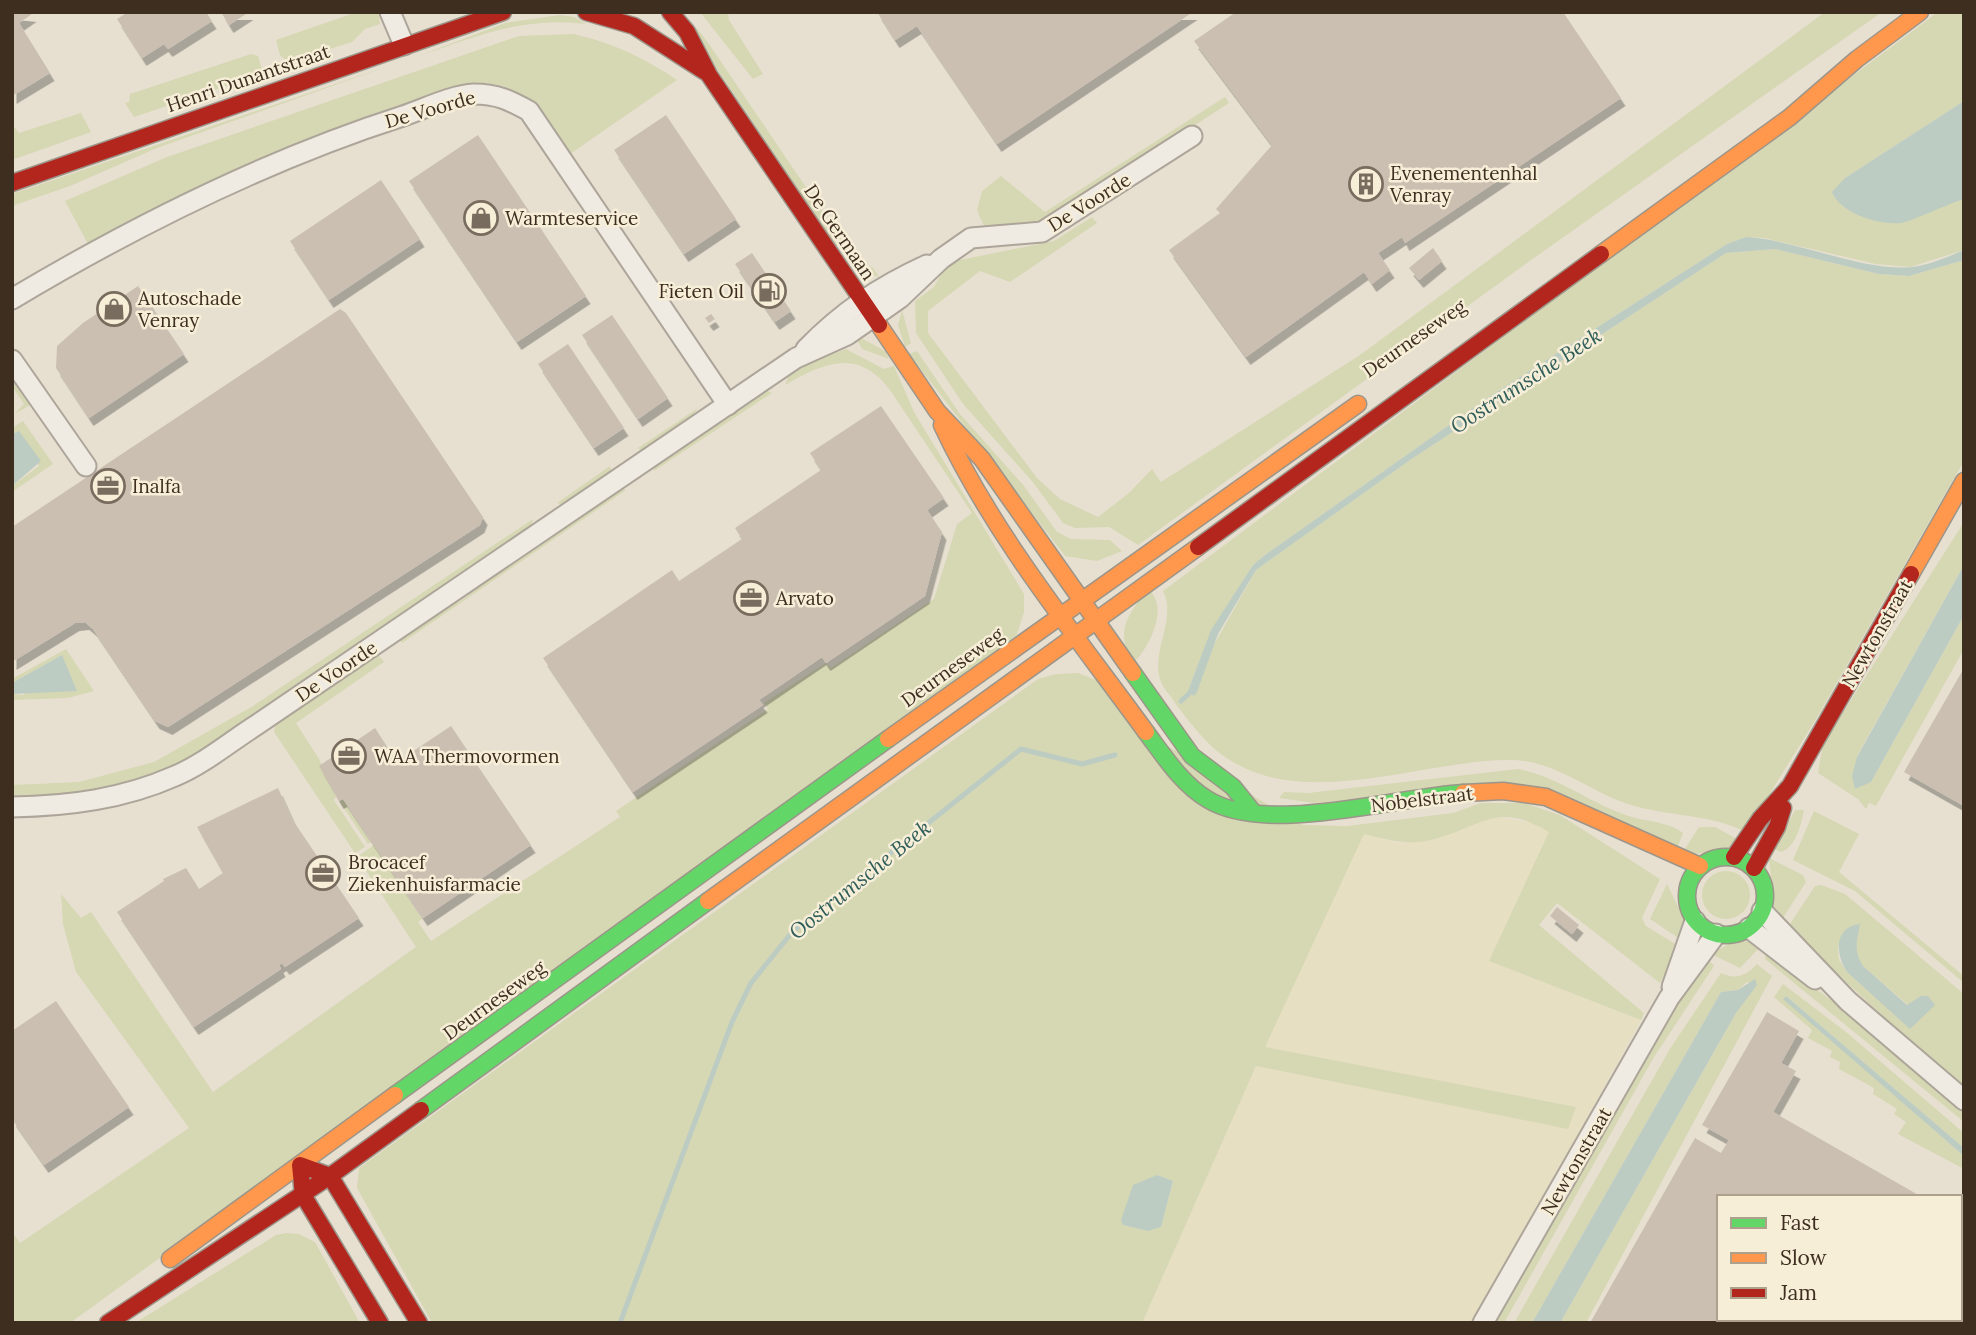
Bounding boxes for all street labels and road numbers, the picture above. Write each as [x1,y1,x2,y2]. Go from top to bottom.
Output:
street label: Henri Dunantstraat [163,39,334,117]
street label: De Voorde [382,85,478,133]
street label: De Voorde [1043,167,1135,237]
street label: De Germaan [799,179,881,285]
street label: Deurneseweg [1358,293,1471,382]
street label: Newtonstraat [1836,574,1918,691]
street label: Deurneseweg [896,622,1008,712]
street label: De Voorde [291,635,381,707]
street label: Nobelstraat [1369,781,1475,817]
street label: Deurneseweg [438,955,550,1045]
street label: Newtonstraat [1535,1102,1617,1219]

